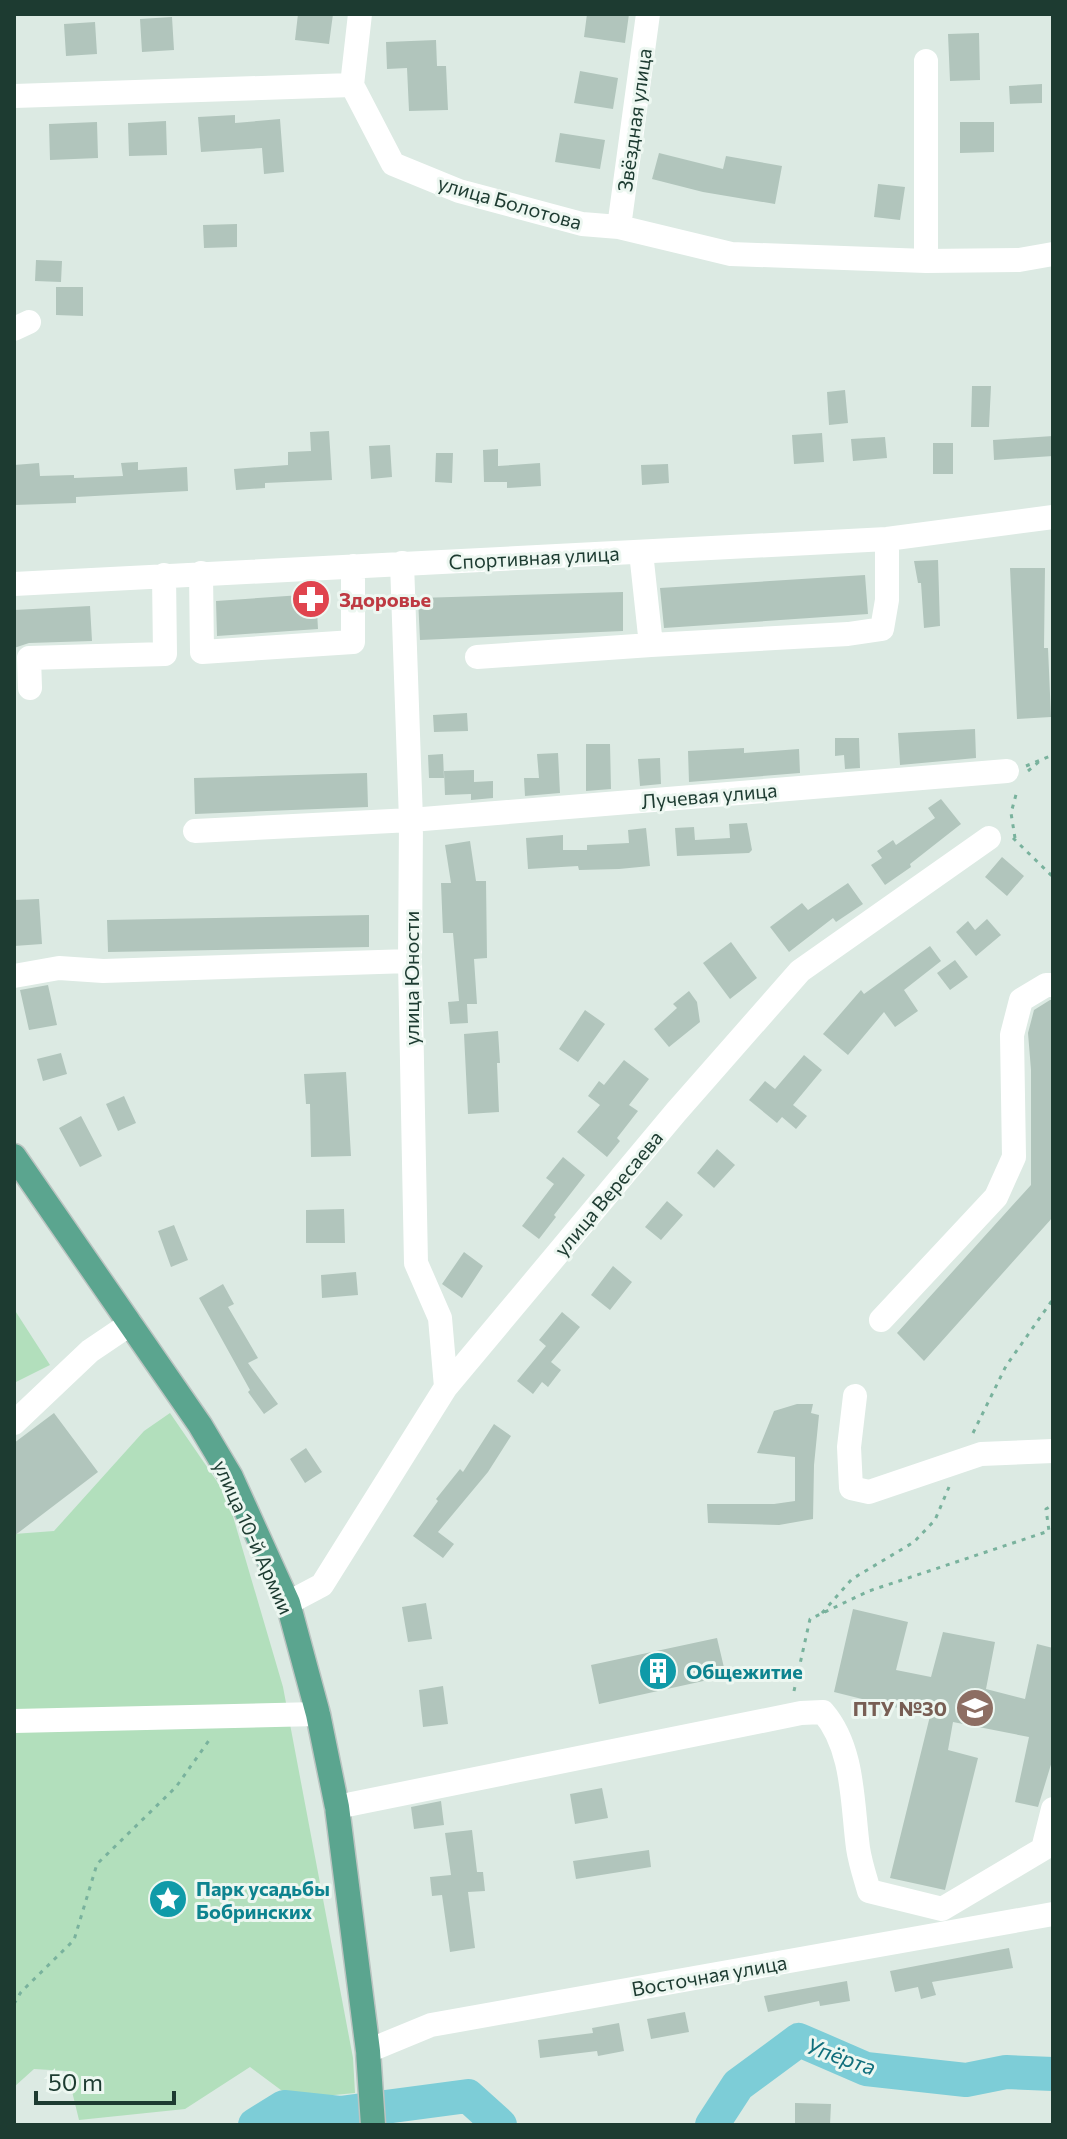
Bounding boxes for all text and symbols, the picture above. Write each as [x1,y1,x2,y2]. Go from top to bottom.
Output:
street label: Звёздная улица [612,47,656,193]
street label: улица Болотова [435,170,585,234]
street label: Спортивная улица [448,541,620,573]
pharmacy icon: Здоровье [290,578,332,620]
place label: Здоровье [339,587,431,611]
street label: Лучевая улица [640,777,778,813]
street label: улица Юности [399,911,423,1045]
street label: улица Вересаева [549,1126,667,1260]
street label: улица 10-й Армии [209,1456,299,1618]
building icon: Общежитие [637,1650,679,1692]
place label: Общежитие [686,1659,803,1683]
school or university icon: ПТУ №30 [954,1687,996,1729]
place label: ПТУ №30 [853,1696,947,1720]
place label: Парк усадьбы Бобринских [196,1876,330,1923]
place icon: Парк усадьбы Бобринских [147,1878,189,1920]
street label: Восточная улица [629,1950,789,2000]
water label: Упёрта [803,2032,879,2080]
scale bar [36,2055,174,2105]
text: 50 m [48,2067,103,2096]

